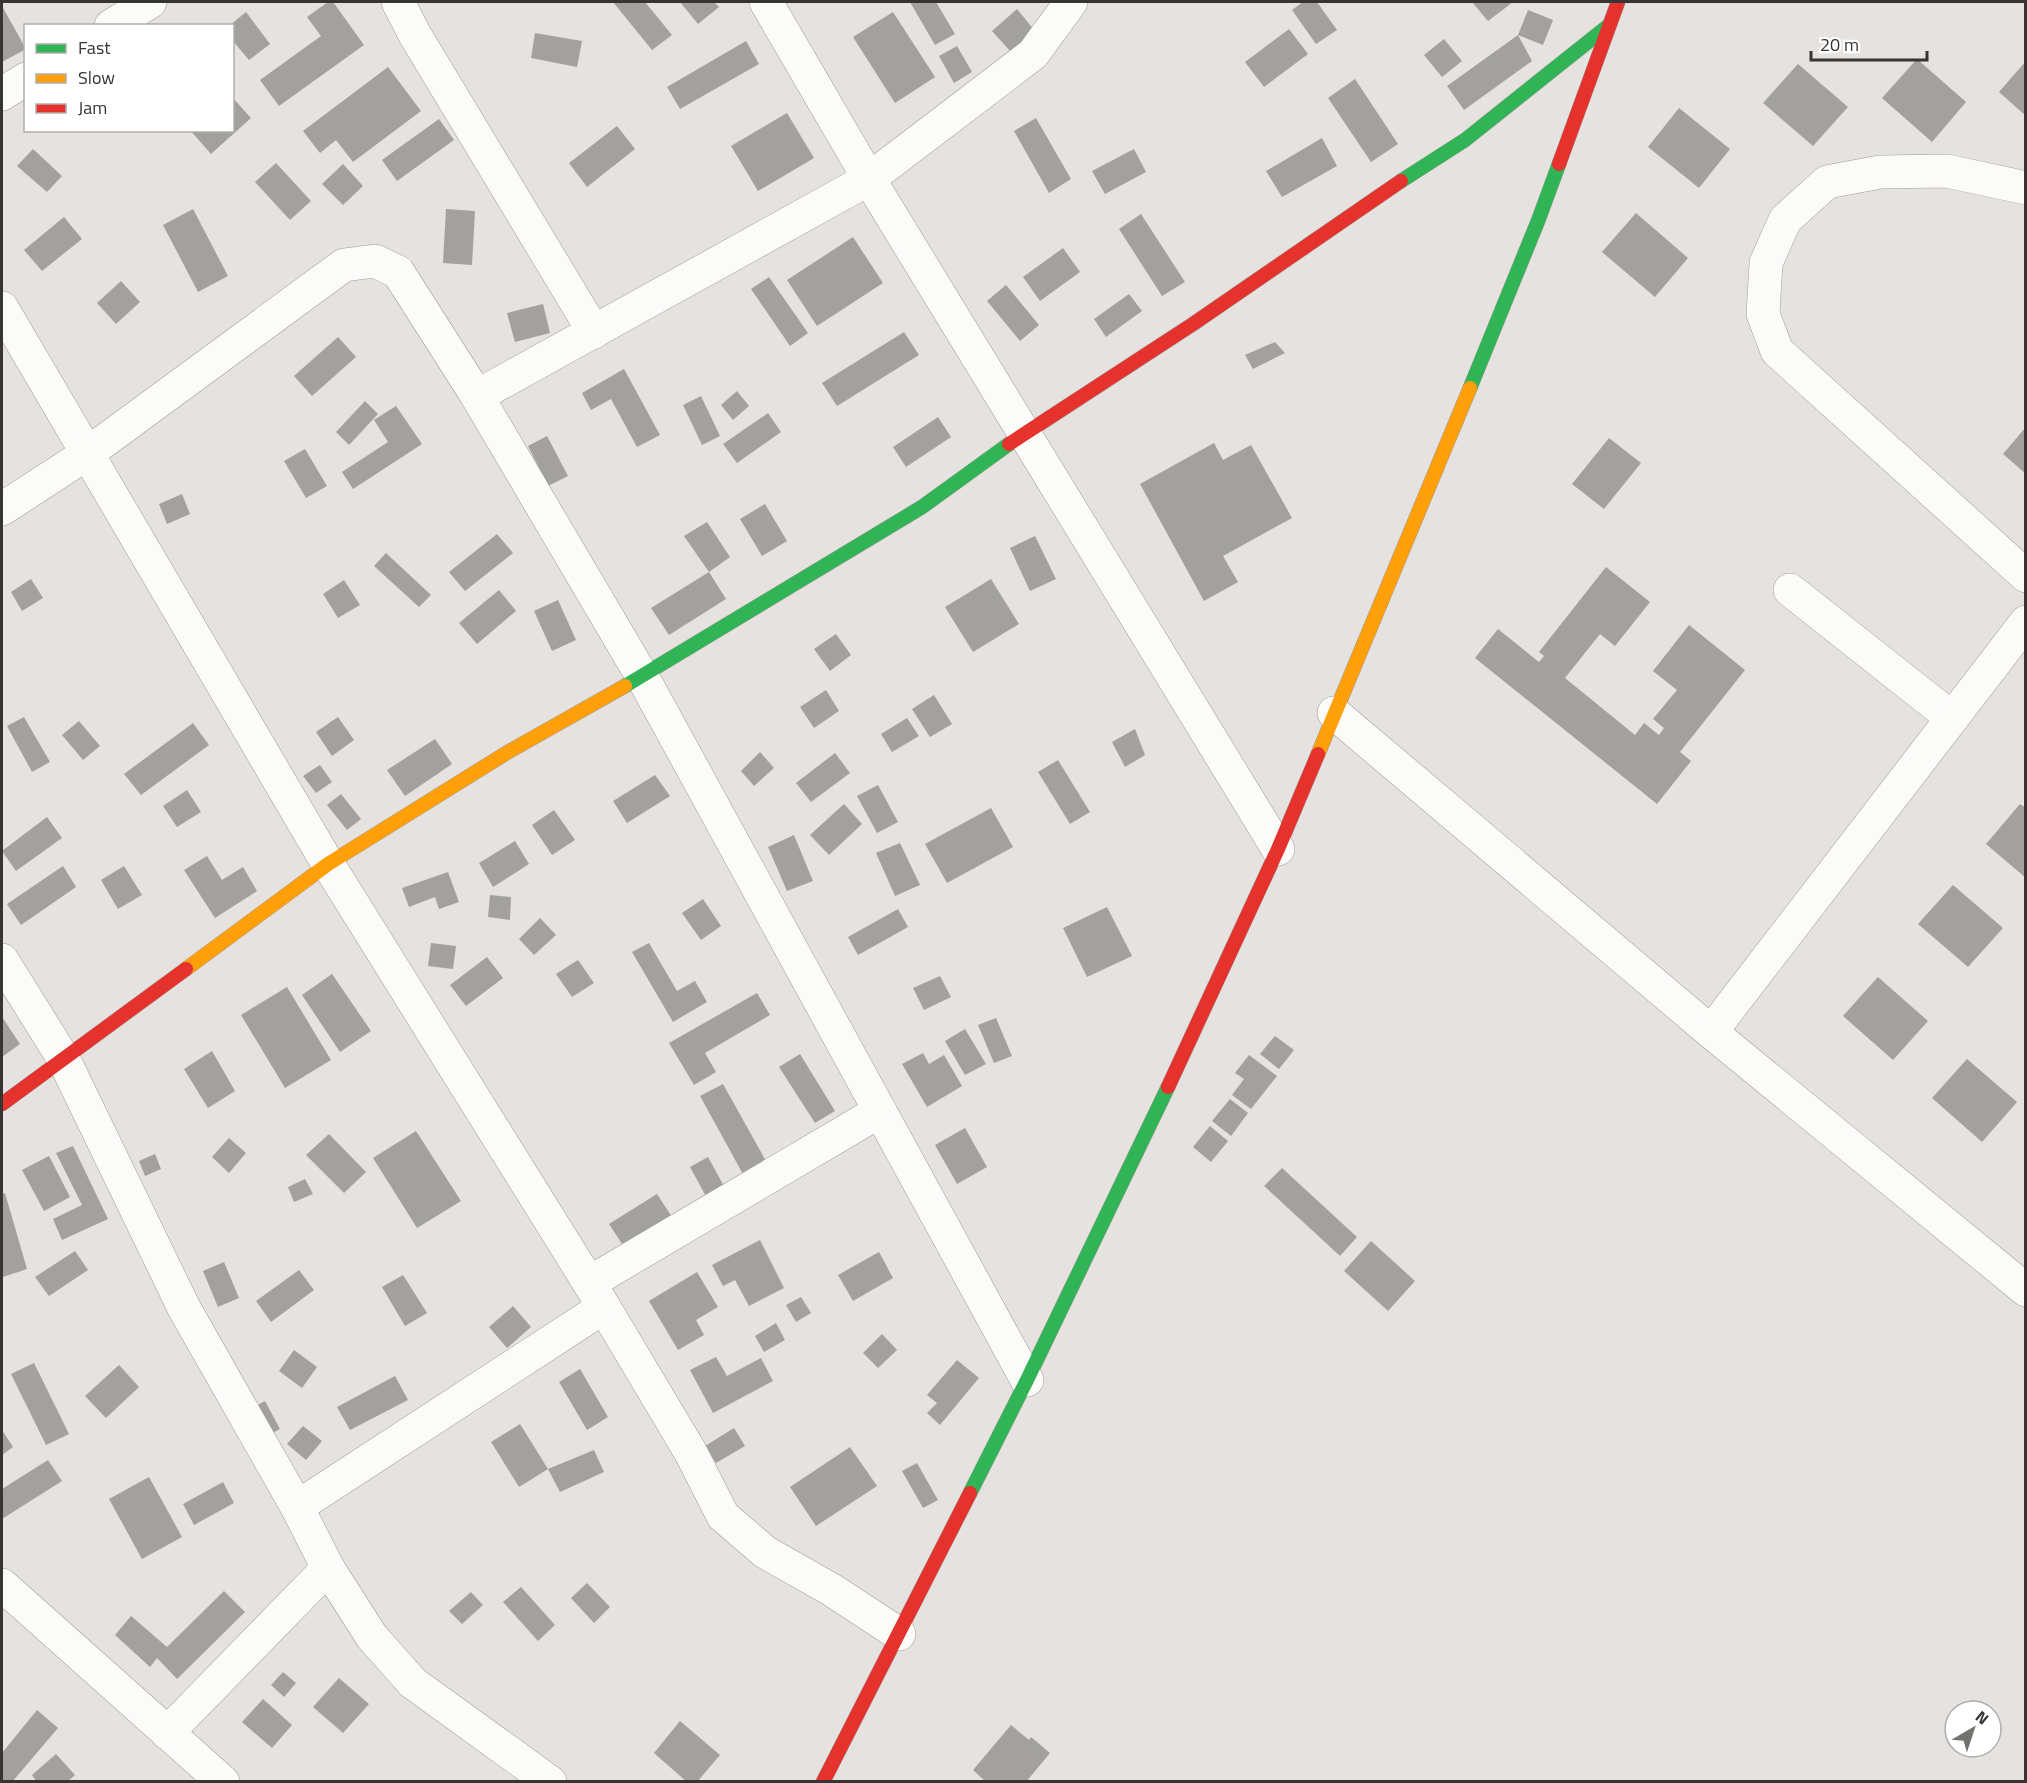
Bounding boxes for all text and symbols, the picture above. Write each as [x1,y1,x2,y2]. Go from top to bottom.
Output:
legend [24,24,234,132]
scale bar [1811,24,1926,62]
text: 20 m [1820,31,1859,58]
text: Fast [78,34,111,61]
text: Slow [78,64,115,91]
text: Jam [78,94,107,121]
north arrow [1943,1699,2003,1759]
text: N [1971,1705,1994,1730]

